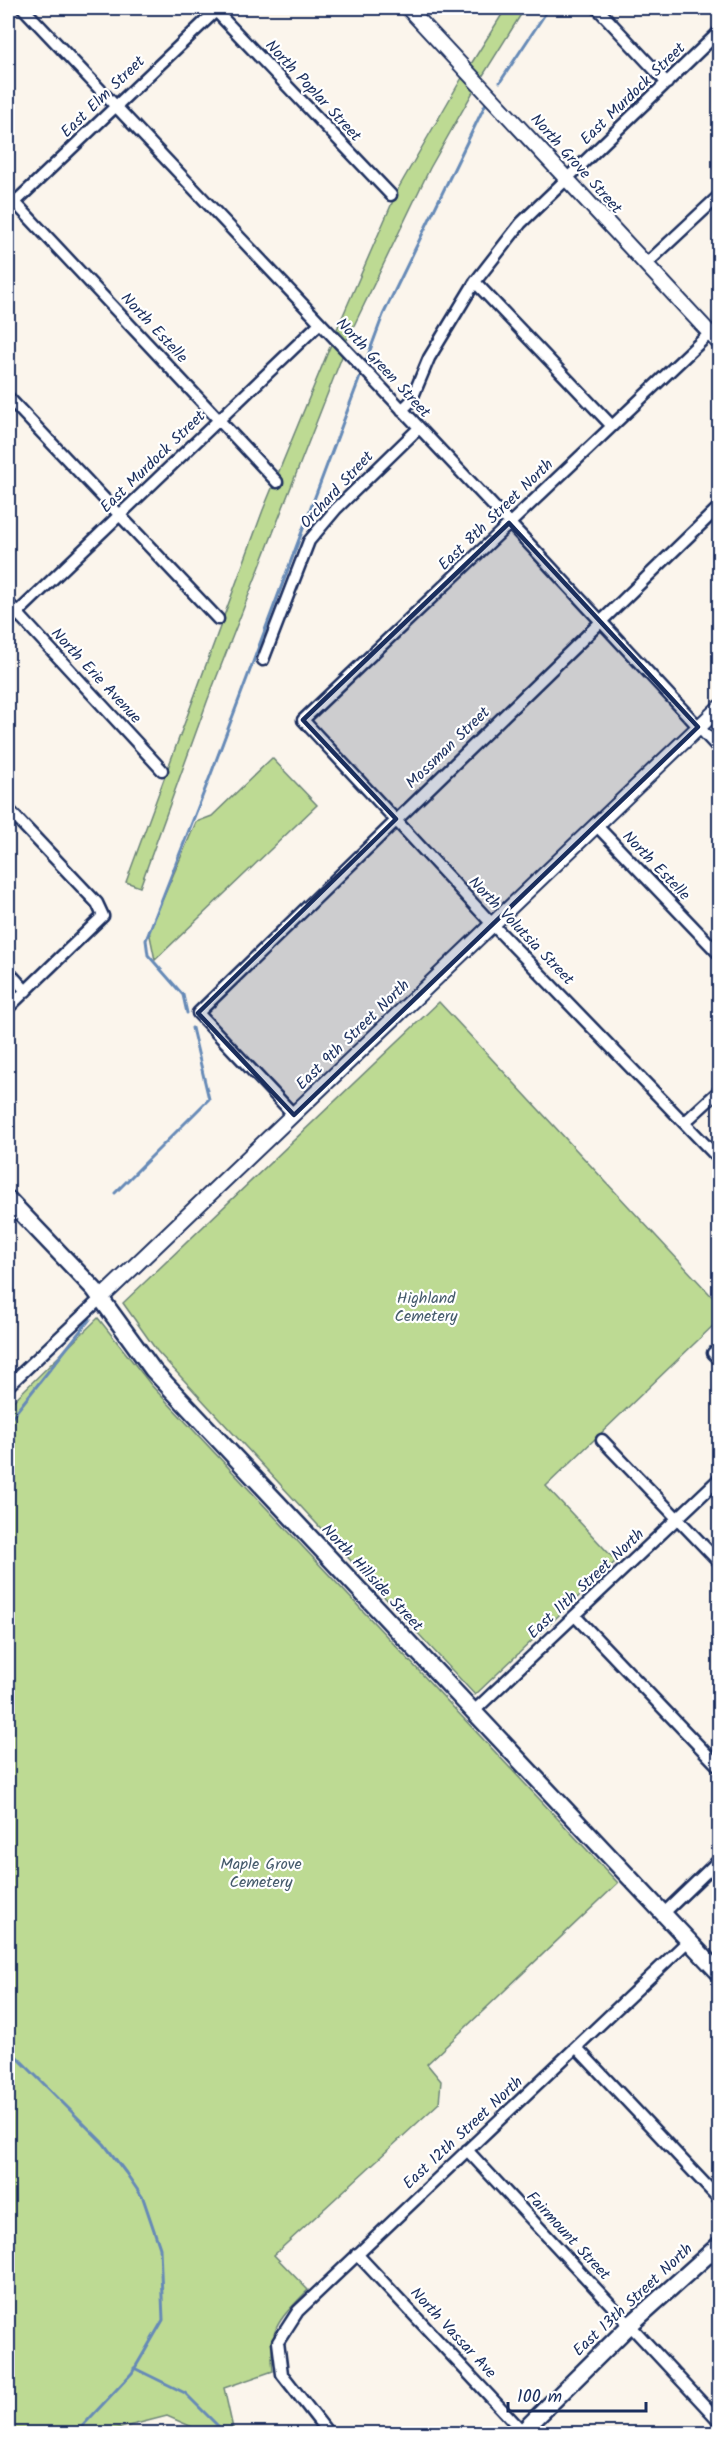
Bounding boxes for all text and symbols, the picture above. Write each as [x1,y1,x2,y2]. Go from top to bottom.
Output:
street label: North Poplar Street [259,34,368,148]
street label: East Murdock Street [574,36,692,151]
street label: East Elm Street [55,49,152,144]
street label: North Grove Street [524,108,629,220]
street label: North Estelle [114,287,194,369]
street label: North Green Street [330,312,437,424]
street label: East Murdock Street [94,404,212,519]
street label: Orchard Street [294,445,380,535]
street label: East 8th Street North [433,453,559,577]
street label: North Erie Avenue [45,622,147,730]
street label: Mossman Street [400,700,497,795]
street label: North Estelle [616,825,696,907]
street label: North Volutsia Street [462,871,580,992]
street label: East 9th Street North [290,974,416,1096]
park label: Highland Cemetery [395,1286,458,1329]
street label: North Hillside Street [315,1518,429,1638]
street label: East 11th Street North [522,1523,650,1645]
park label: Maple Grove Cemetery [220,1852,302,1895]
street label: East 12th Street North [397,2070,529,2196]
street label: Fairmount Street [520,2186,617,2287]
street label: East 13th Street North [567,2237,699,2363]
street label: North Vassar Ave [404,2282,502,2384]
scale bar [508,2375,646,2413]
text: 100 m [517,2383,562,2412]

